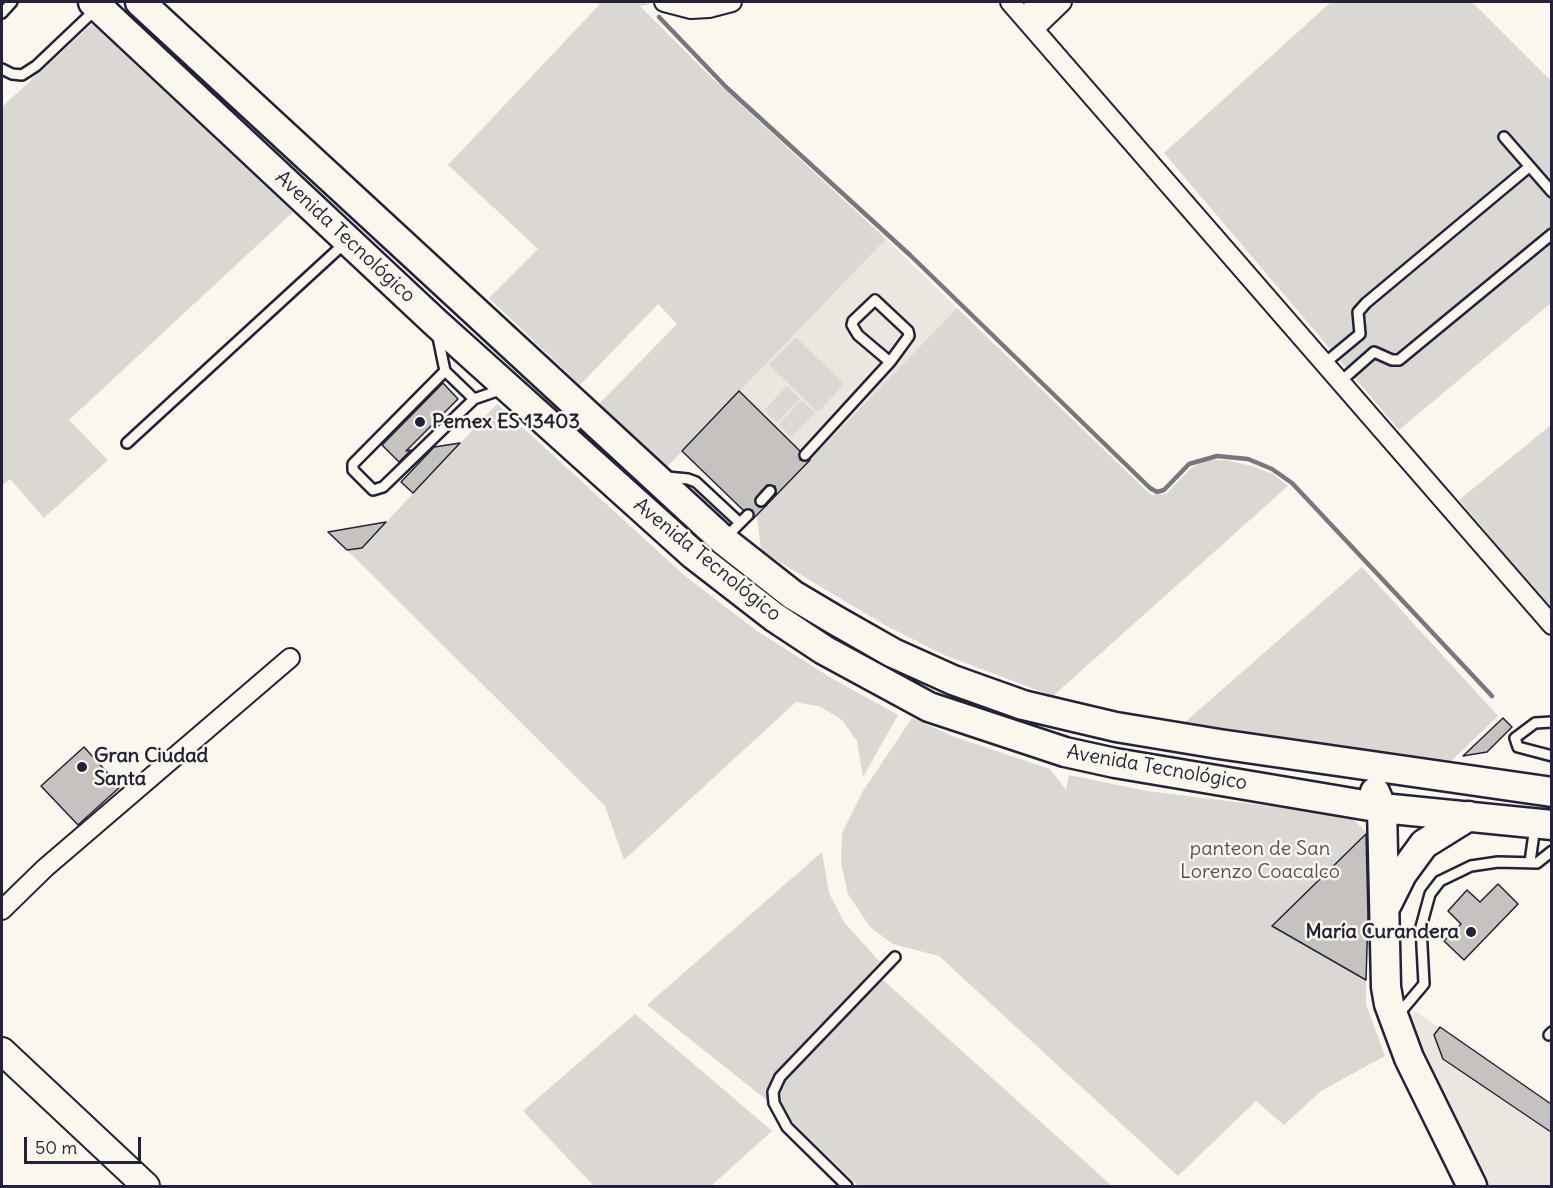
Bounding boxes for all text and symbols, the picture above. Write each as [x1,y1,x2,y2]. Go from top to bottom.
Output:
street label: Avenida Tecnológico [270,166,420,308]
place label: Pemex ES 13403 [432,410,580,434]
marker: Pemex ES 13403 [413,415,427,429]
street label: Avenida Tecnológico [628,493,786,627]
street label: Avenida Tecnológico [1065,740,1249,796]
place label: Gran Ciudad Santa [94,744,208,791]
marker: Gran Ciudad Santa [75,760,89,774]
park label: panteon de San Lorenzo Coacalco [1180,837,1340,884]
place label: María Curandera [1305,920,1459,944]
marker: María Curandera [1464,925,1478,939]
scale bar [27,1125,144,1163]
text: 50 m [35,1136,77,1159]

